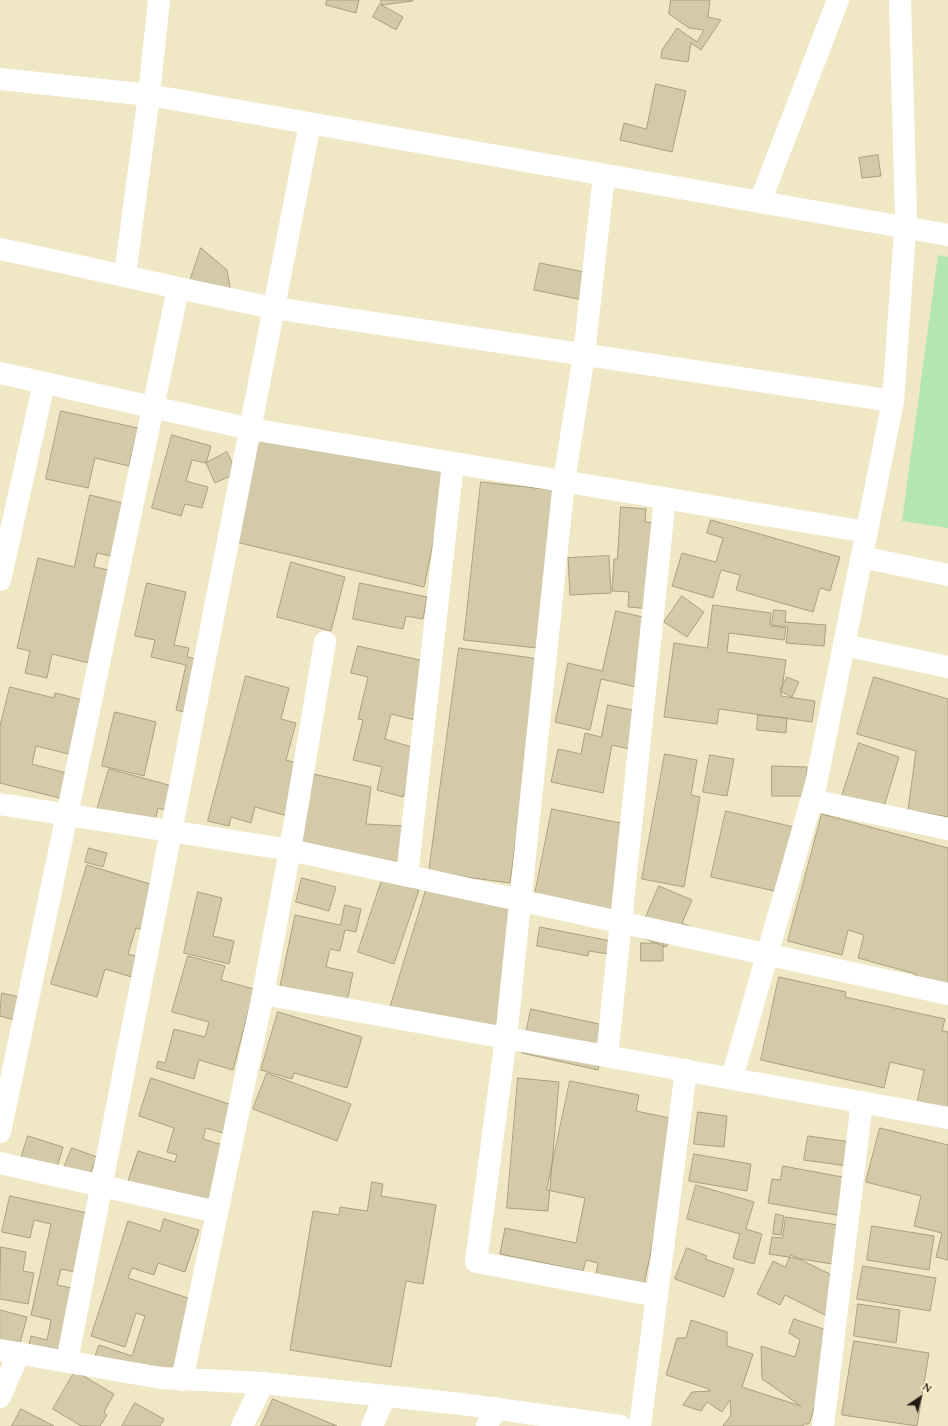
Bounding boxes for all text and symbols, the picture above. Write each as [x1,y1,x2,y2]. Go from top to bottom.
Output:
north arrow [900,1378,940,1418]
text: N [919,1378,936,1397]

